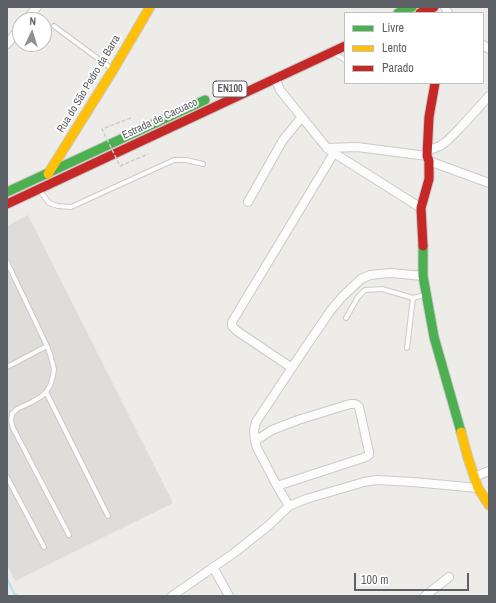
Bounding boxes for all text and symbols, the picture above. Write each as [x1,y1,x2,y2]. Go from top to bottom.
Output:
north arrow [12,12,52,52]
legend [344,12,484,84]
text: N [29,14,36,28]
text: Livre [382,20,404,36]
street label: Rua do São Pedro da Barra [55,33,123,135]
text: Lento [382,40,407,56]
text: Parado [382,60,414,76]
road number: EN100 [213,81,247,97]
street label: Estrada de Cacuaco [120,96,200,142]
scale bar [356,565,471,591]
text: 100 m [361,572,388,588]

